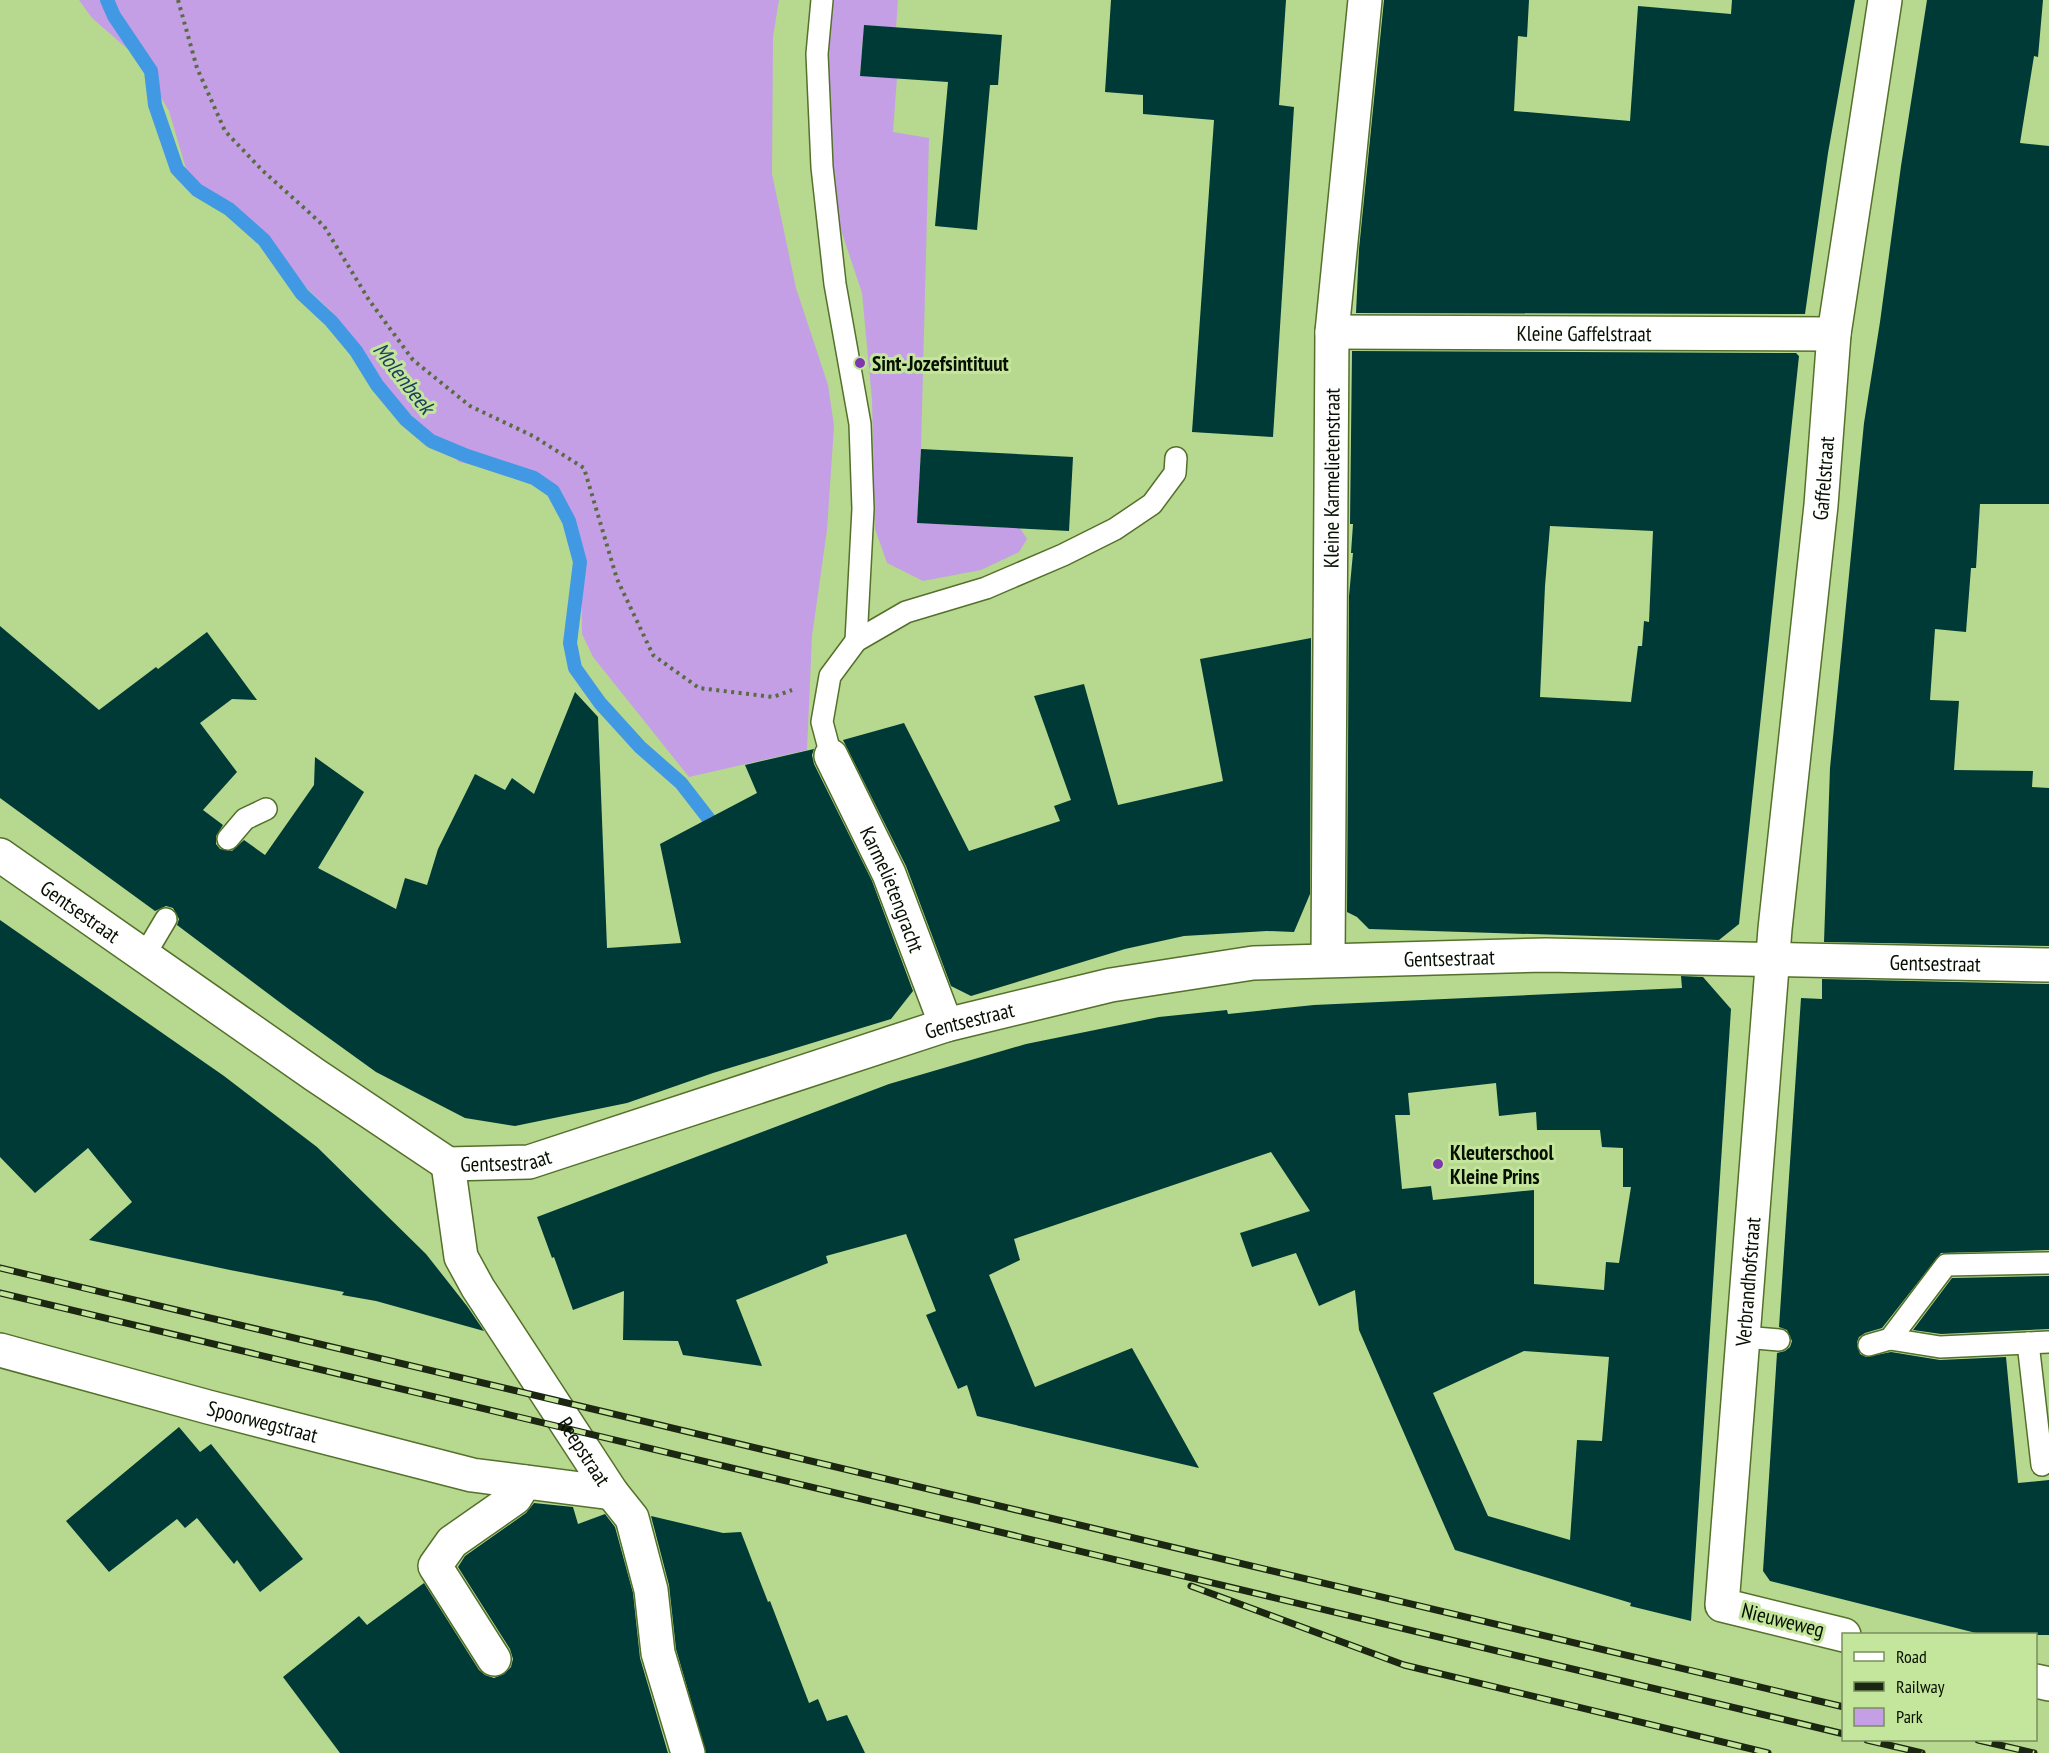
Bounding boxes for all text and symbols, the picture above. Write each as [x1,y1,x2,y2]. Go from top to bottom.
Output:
street label: Kleine Gaffelstraat [1516,319,1652,347]
water label: Molenbeek [367,336,442,421]
place label: Sint-Jozefsintituut [872,350,1009,377]
marker: Sint-Jozefsintituut [853,356,867,370]
street label: Kleine Karmelietenstraat [1317,388,1345,568]
street label: Gaffelstraat [1806,435,1840,522]
street label: Karmelietengracht [854,822,931,956]
street label: Gentsestraat [35,874,126,948]
street label: Gentsestraat [1403,943,1495,972]
street label: Gentsestraat [1889,948,1981,977]
street label: Gentsestraat [921,995,1017,1045]
place label: Kleuterschool Kleine Prins [1450,1139,1554,1190]
street label: Gentsestraat [460,1142,555,1177]
marker: Kleuterschool Kleine Prins [1431,1157,1445,1171]
street label: Verbrandhofstraat [1729,1216,1766,1348]
street label: Spoorwegstraat [204,1394,321,1448]
street label: Reepstraat [552,1411,617,1491]
street label: Nieuweweg [1739,1597,1827,1643]
legend [1842,1633,2037,1741]
text: Road [1896,1645,1927,1668]
text: Railway [1896,1675,1945,1698]
text: Park [1896,1705,1923,1728]

